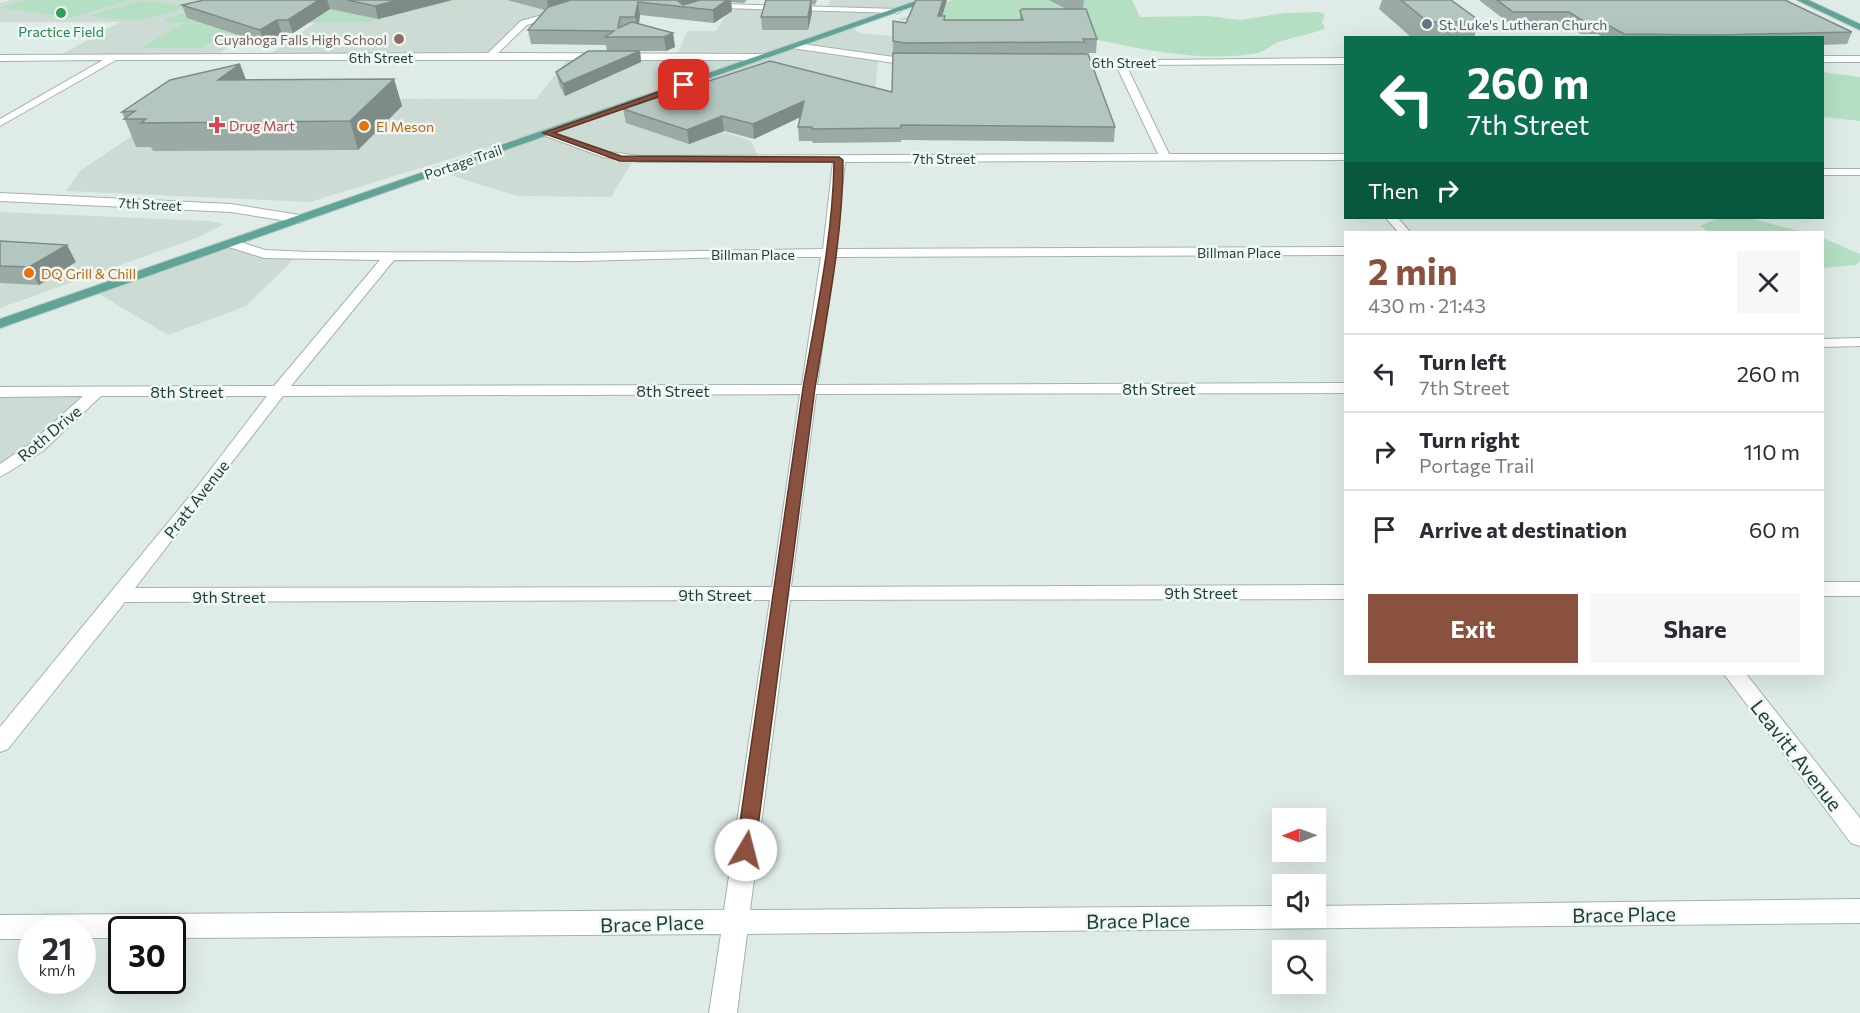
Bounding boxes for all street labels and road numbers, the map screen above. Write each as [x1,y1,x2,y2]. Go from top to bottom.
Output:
street label: 6th Street [349,49,414,66]
street label: 6th Street [1092,54,1157,71]
street label: Portage Trail [422,141,504,183]
street label: 7th Street [912,150,976,167]
street label: 7th Street [118,194,182,214]
street label: Billman Place [1197,244,1281,261]
street label: Billman Place [711,246,795,263]
street label: 8th Street [1122,379,1196,398]
street label: 8th Street [636,381,710,400]
street label: 8th Street [150,382,224,401]
street label: Roth Drive [13,401,85,465]
street label: Pratt Avenue [160,456,232,542]
street label: 9th Street [1164,583,1238,602]
street label: 9th Street [678,585,752,604]
street label: 9th Street [192,587,266,606]
street label: Leavitt Avenue [1746,695,1848,815]
street label: Brace Place [1572,901,1676,927]
street label: Brace Place [1086,907,1190,933]
street label: Brace Place [600,909,704,937]

